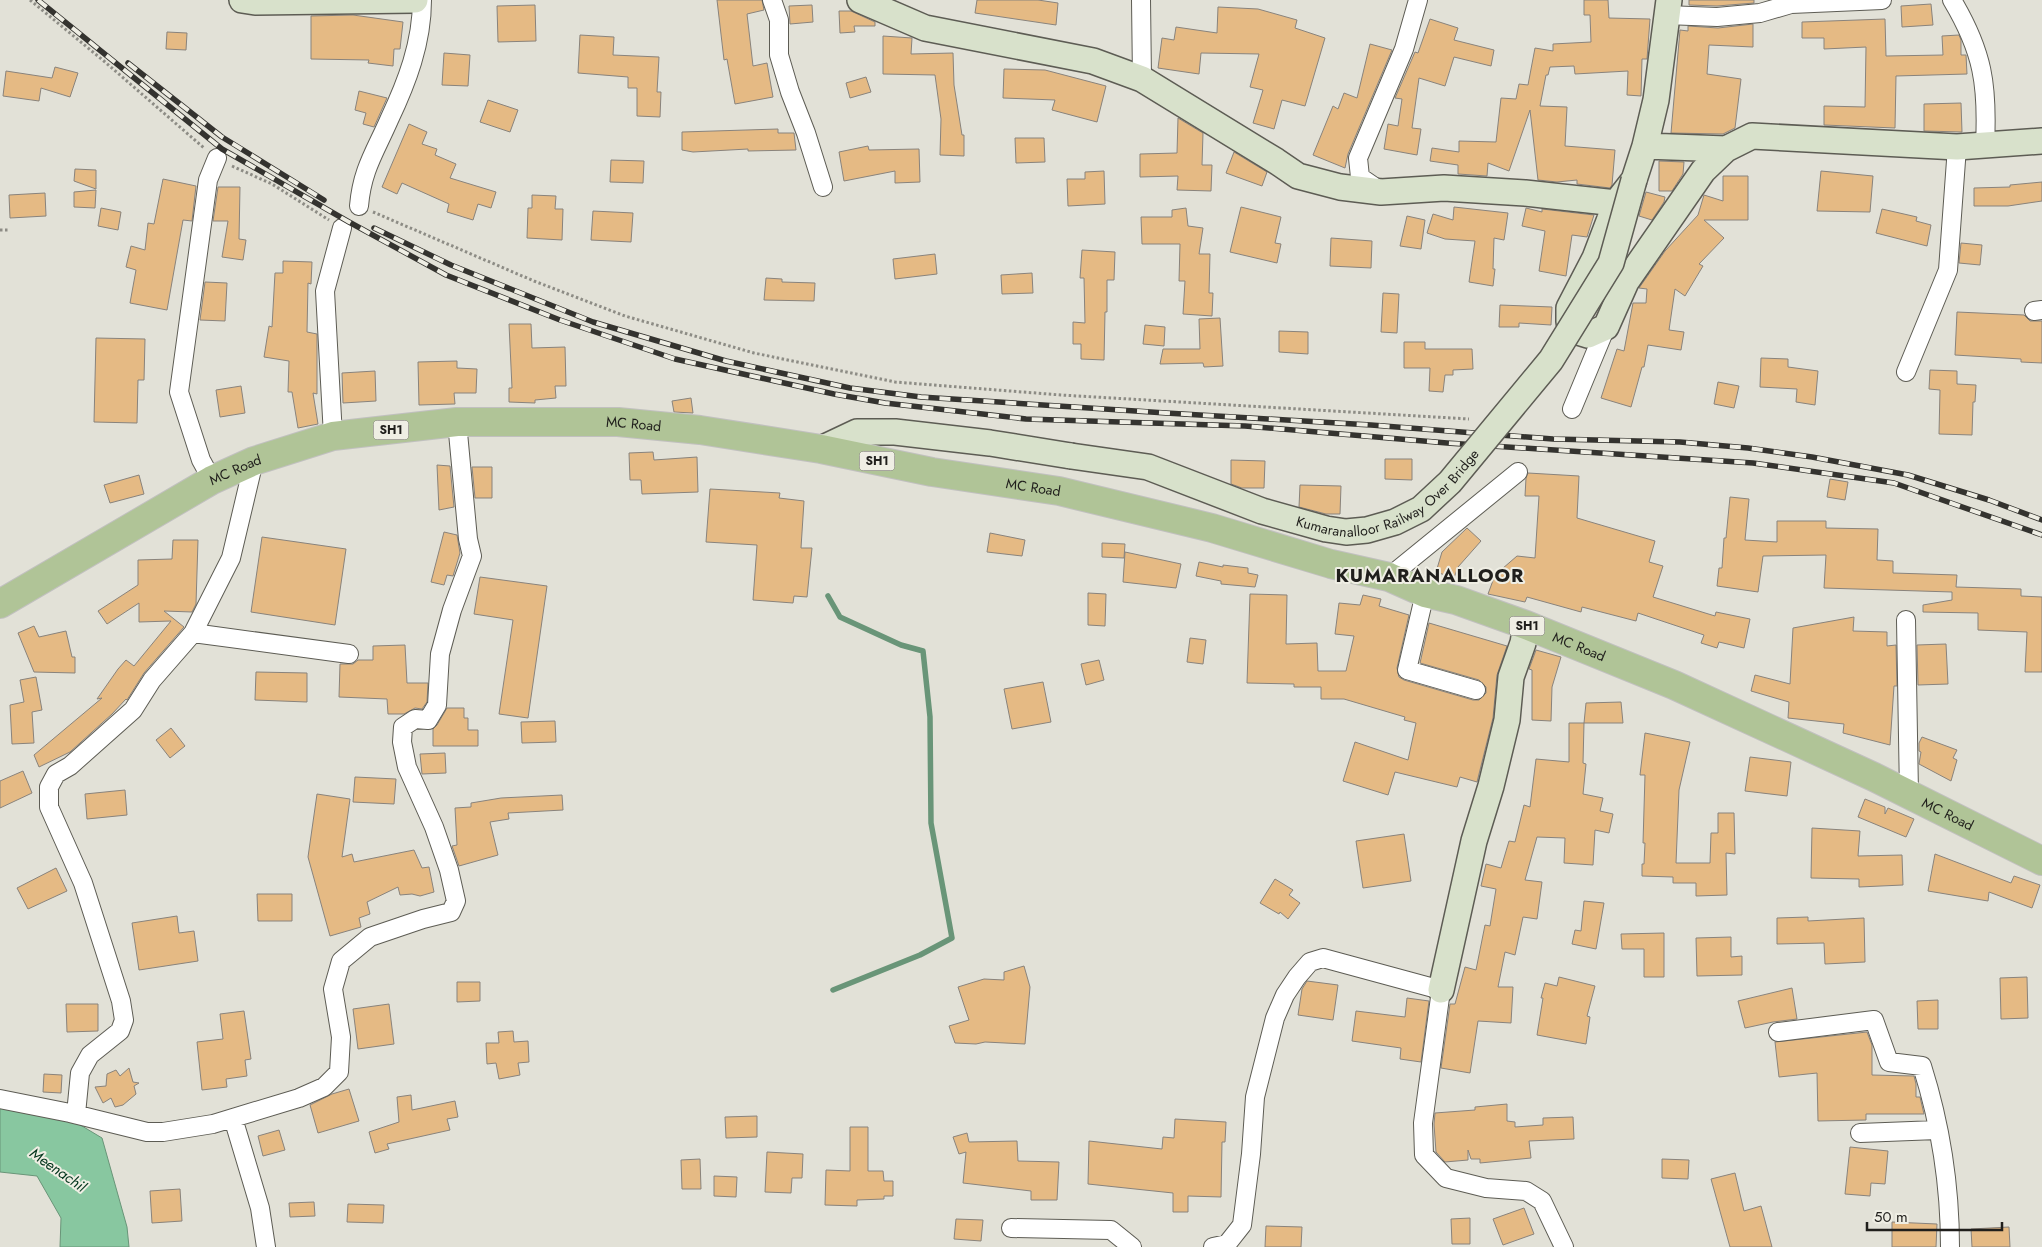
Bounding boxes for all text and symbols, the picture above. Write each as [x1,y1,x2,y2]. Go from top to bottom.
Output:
street label: MC Road [606,412,662,436]
road number: SH1 [374,420,408,440]
street label: Kumaranalloor Railway Over Bridge [1294,445,1483,542]
street label: MC Road [206,449,264,490]
road number: SH1 [860,452,894,471]
street label: MC Road [1004,473,1062,501]
district label: KUMARANALLOOR [1336,562,1524,589]
road number: SH1 [1510,616,1544,636]
street label: MC Road [1550,627,1609,666]
street label: MC Road [1919,793,1977,835]
water label: Meenachil [25,1143,91,1198]
scale bar [1867,1200,2002,1232]
text: 50 m [1874,1206,1908,1228]

